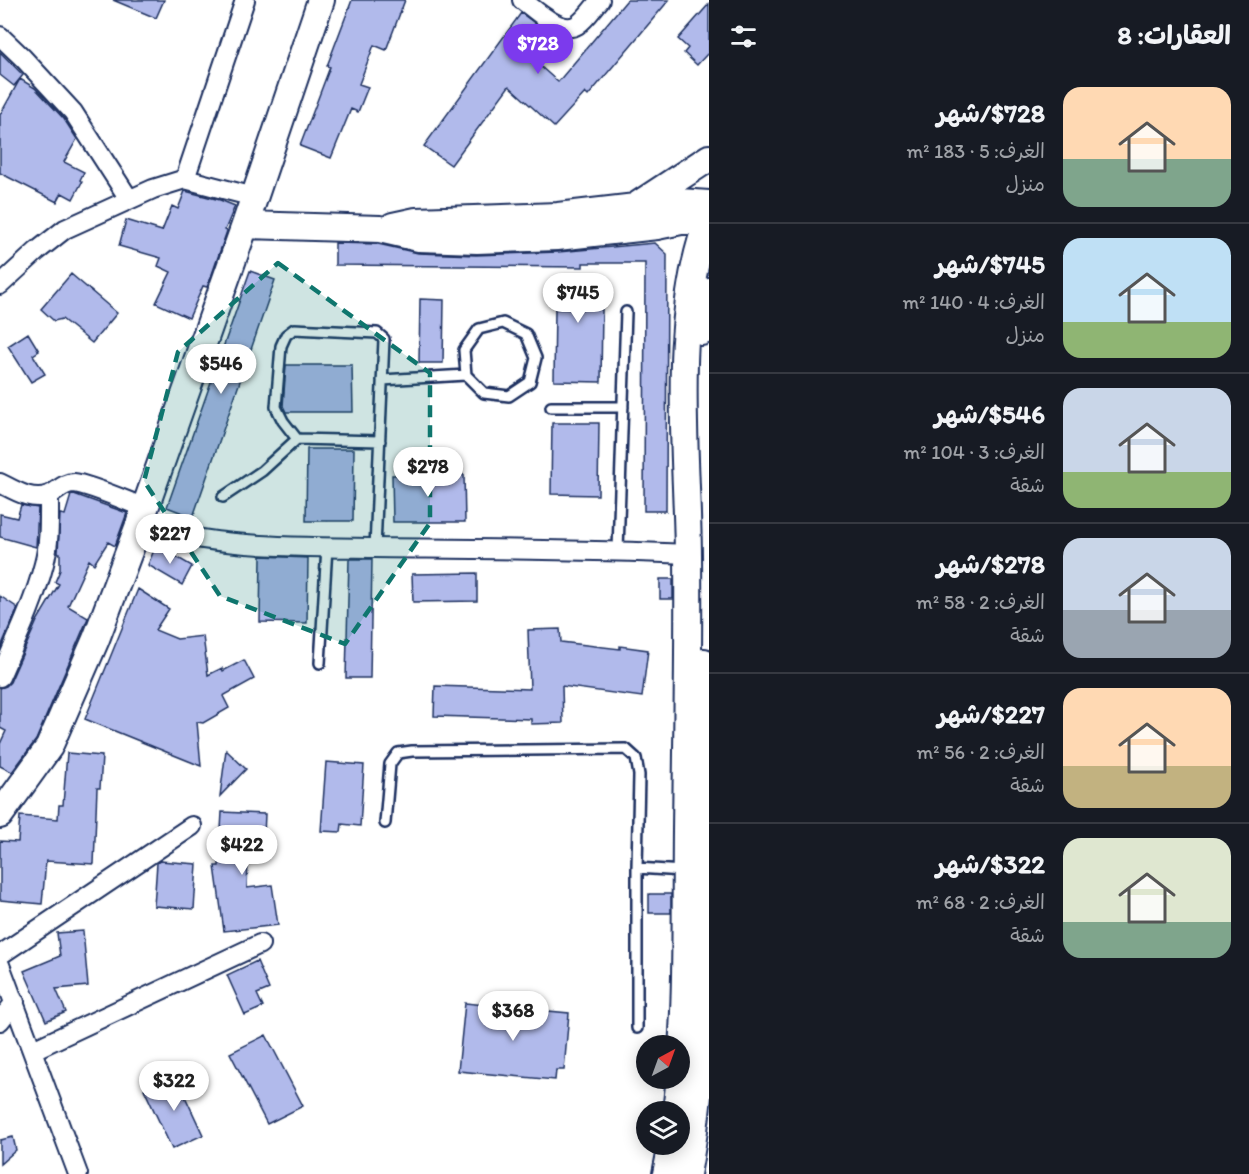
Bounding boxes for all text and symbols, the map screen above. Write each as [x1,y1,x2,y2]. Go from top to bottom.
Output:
text: العقارات: 8 [1117,19,1231,51]
icon: filters [727,20,760,53]
pin: $728 [502,24,574,75]
text: $728 [517,31,559,55]
text: $728/شهر [937,97,1045,129]
icon: home [1111,111,1183,183]
text: الغرف: 5 · 183 m² [906,139,1045,163]
text: منزل [1006,172,1045,196]
text: $745/شهر [935,248,1045,280]
icon: home [1111,262,1183,334]
pin: $745 [542,273,614,324]
text: $745 [557,280,599,304]
text: الغرف: 4 · 140 m² [902,290,1045,314]
text: منزل [1006,323,1045,347]
pin: $546 [185,344,257,395]
text: $546 [199,351,243,375]
text: $546/شهر [935,398,1045,430]
icon: home [1111,412,1183,484]
text: الغرف: 3 · 104 m² [904,440,1045,464]
pin: $278 [392,447,464,498]
text: $278 [407,454,449,478]
text: شقة [1010,473,1045,497]
pin: $227 [134,514,206,565]
text: $227 [149,521,191,545]
text: $278/شهر [937,548,1045,580]
icon: home [1111,562,1183,634]
text: الغرف: 2 · 58 m² [916,590,1045,614]
text: شقة [1010,623,1045,647]
text: $227/شهر [937,698,1045,730]
icon: home [1111,712,1183,784]
text: الغرف: 2 · 56 m² [916,740,1045,764]
text: شقة [1010,773,1045,797]
pin: $422 [206,825,278,876]
text: $422 [220,832,264,856]
text: $322/شهر [936,848,1045,880]
icon: home [1111,862,1183,934]
text: الغرف: 2 · 68 m² [916,890,1045,914]
text: شقة [1010,923,1045,947]
pin: $368 [477,991,549,1042]
text: $368 [492,998,534,1022]
north arrow [636,1035,690,1089]
map controls [636,1035,690,1155]
pin: $322 [138,1061,210,1112]
text: $322 [153,1068,195,1092]
button: layers [636,1101,690,1155]

